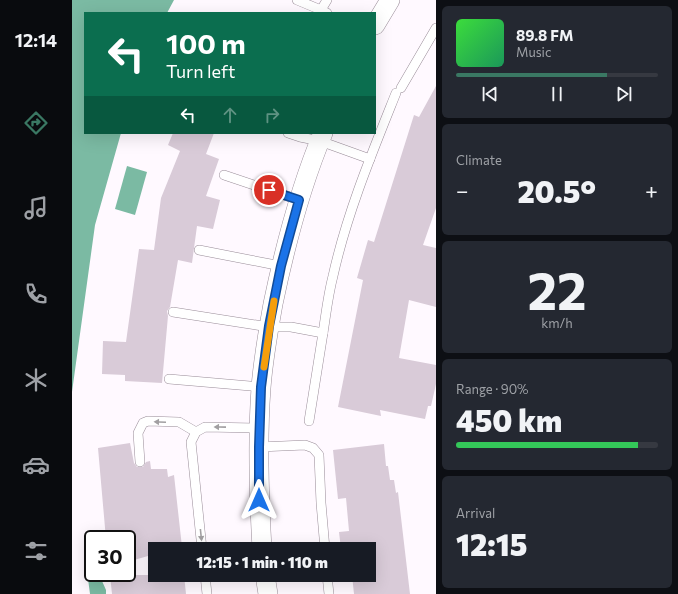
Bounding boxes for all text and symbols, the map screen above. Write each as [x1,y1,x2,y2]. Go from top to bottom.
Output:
text: 100 m [166,26,246,60]
text: 89.8 FM [516,26,573,44]
icon: left [100,28,152,80]
text: 12:14 [15,29,57,51]
text: Music [516,44,551,60]
text: Turn left [166,60,235,82]
icon: previous [479,83,501,105]
icon: pause [546,83,568,105]
icon: next [613,83,635,105]
icon: left [177,104,199,126]
icon: ahead [219,104,241,126]
icon: right [261,104,283,126]
icon: directions [22,109,50,137]
text: Climate [456,152,502,168]
text: 20.5° [517,172,596,209]
pin [252,173,286,207]
text: − [456,177,469,204]
text: + [645,177,658,204]
icon: arrive [258,179,280,201]
icon: music [22,194,50,222]
text: 22 [527,257,587,321]
icon: phone [22,280,50,308]
text: km/h [541,315,573,331]
icon: climate [22,366,50,394]
text: Range · 90% [456,381,529,397]
text: 450 km [456,401,562,438]
one-way arrow [154,418,166,425]
one-way arrow [213,424,226,430]
icon: car [22,451,50,479]
position arrow [238,479,280,521]
text: Arrival [456,505,495,521]
text: 12:15 [456,525,527,562]
one-way arrow [197,529,204,541]
speed limit sign: 30 [84,530,136,582]
icon: filters [22,537,50,565]
text: 12:15 · 1 min · 110 m [196,553,328,571]

